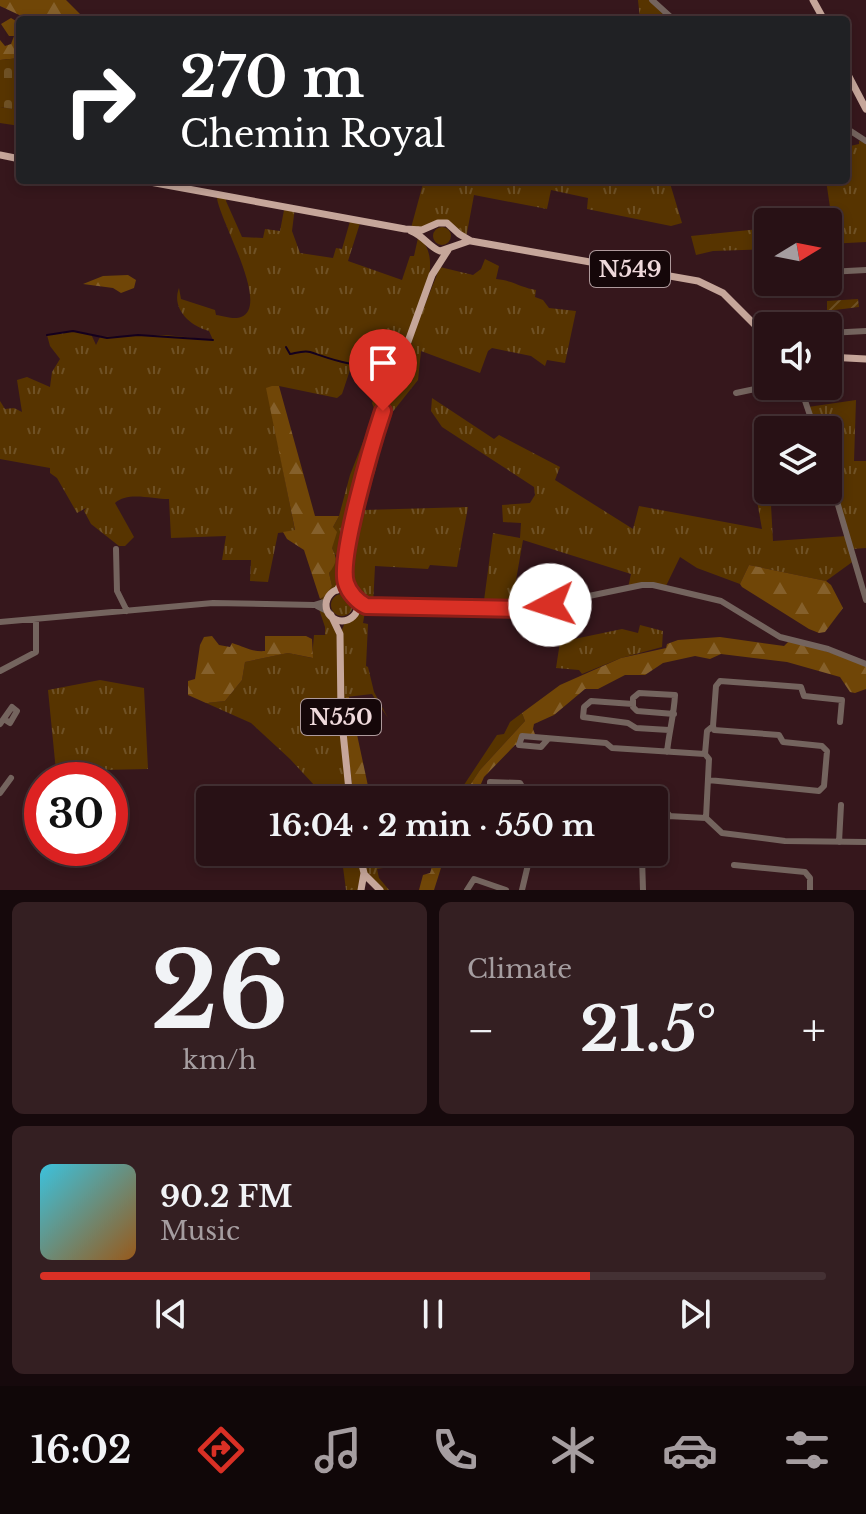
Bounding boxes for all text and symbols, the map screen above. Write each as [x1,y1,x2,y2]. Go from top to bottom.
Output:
text: 270 m [180,43,364,112]
icon: right [48,48,152,152]
text: Chemin Royal [180,112,445,157]
north arrow [754,208,842,296]
map controls [754,208,842,504]
road number: N549 [590,251,670,287]
button: sound [754,312,842,400]
pin [349,329,417,411]
icon: arrive [361,341,405,385]
button: layers [754,416,842,504]
position arrow [508,563,592,647]
road number: N550 [301,699,381,735]
speed limit sign: 30 [24,762,128,866]
text: 16:04 · 2 min · 550 m [269,807,595,844]
text: 26 [151,927,288,1056]
text: Climate [467,953,572,985]
text: 21.5° [580,993,717,1067]
text: − [467,1003,495,1058]
text: + [802,1003,826,1058]
text: km/h [183,1044,256,1076]
text: 90.2 FM [160,1178,293,1215]
text: Music [160,1215,240,1247]
icon: previous [149,1292,193,1336]
icon: pause [411,1292,455,1336]
icon: next [673,1292,717,1336]
icon: directions [193,1422,249,1478]
icon: music [310,1422,366,1478]
icon: phone [427,1422,483,1478]
icon: climate [545,1422,601,1478]
icon: car [662,1422,718,1478]
icon: filters [779,1422,835,1478]
text: 16:02 [31,1428,131,1473]

